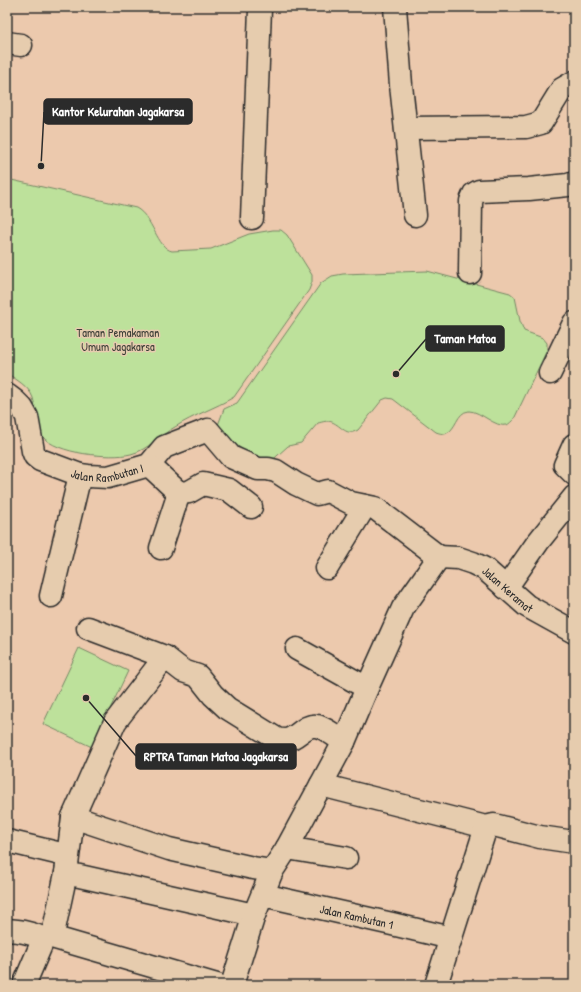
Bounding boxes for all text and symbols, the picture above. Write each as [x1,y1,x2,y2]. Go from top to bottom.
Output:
callout: Kantor Kelurahan Jagakarsa [44,99,192,124]
text: Kantor Kelurahan Jagakarsa [52,102,185,121]
park label: Taman Pemakaman Umum Jagakarsa [77,324,159,355]
callout: Taman Matoa [426,326,504,351]
text: Taman Matoa [433,329,497,347]
street label: Jalan Rambutan I [69,459,145,486]
street label: Jalan Keramat [479,562,537,617]
callout: RPTRA Taman Matoa Jagakarsa [136,744,296,769]
text: RPTRA Taman Matoa Jagakarsa [144,747,289,766]
street label: Jalan Rambutan 1 [318,900,395,933]

